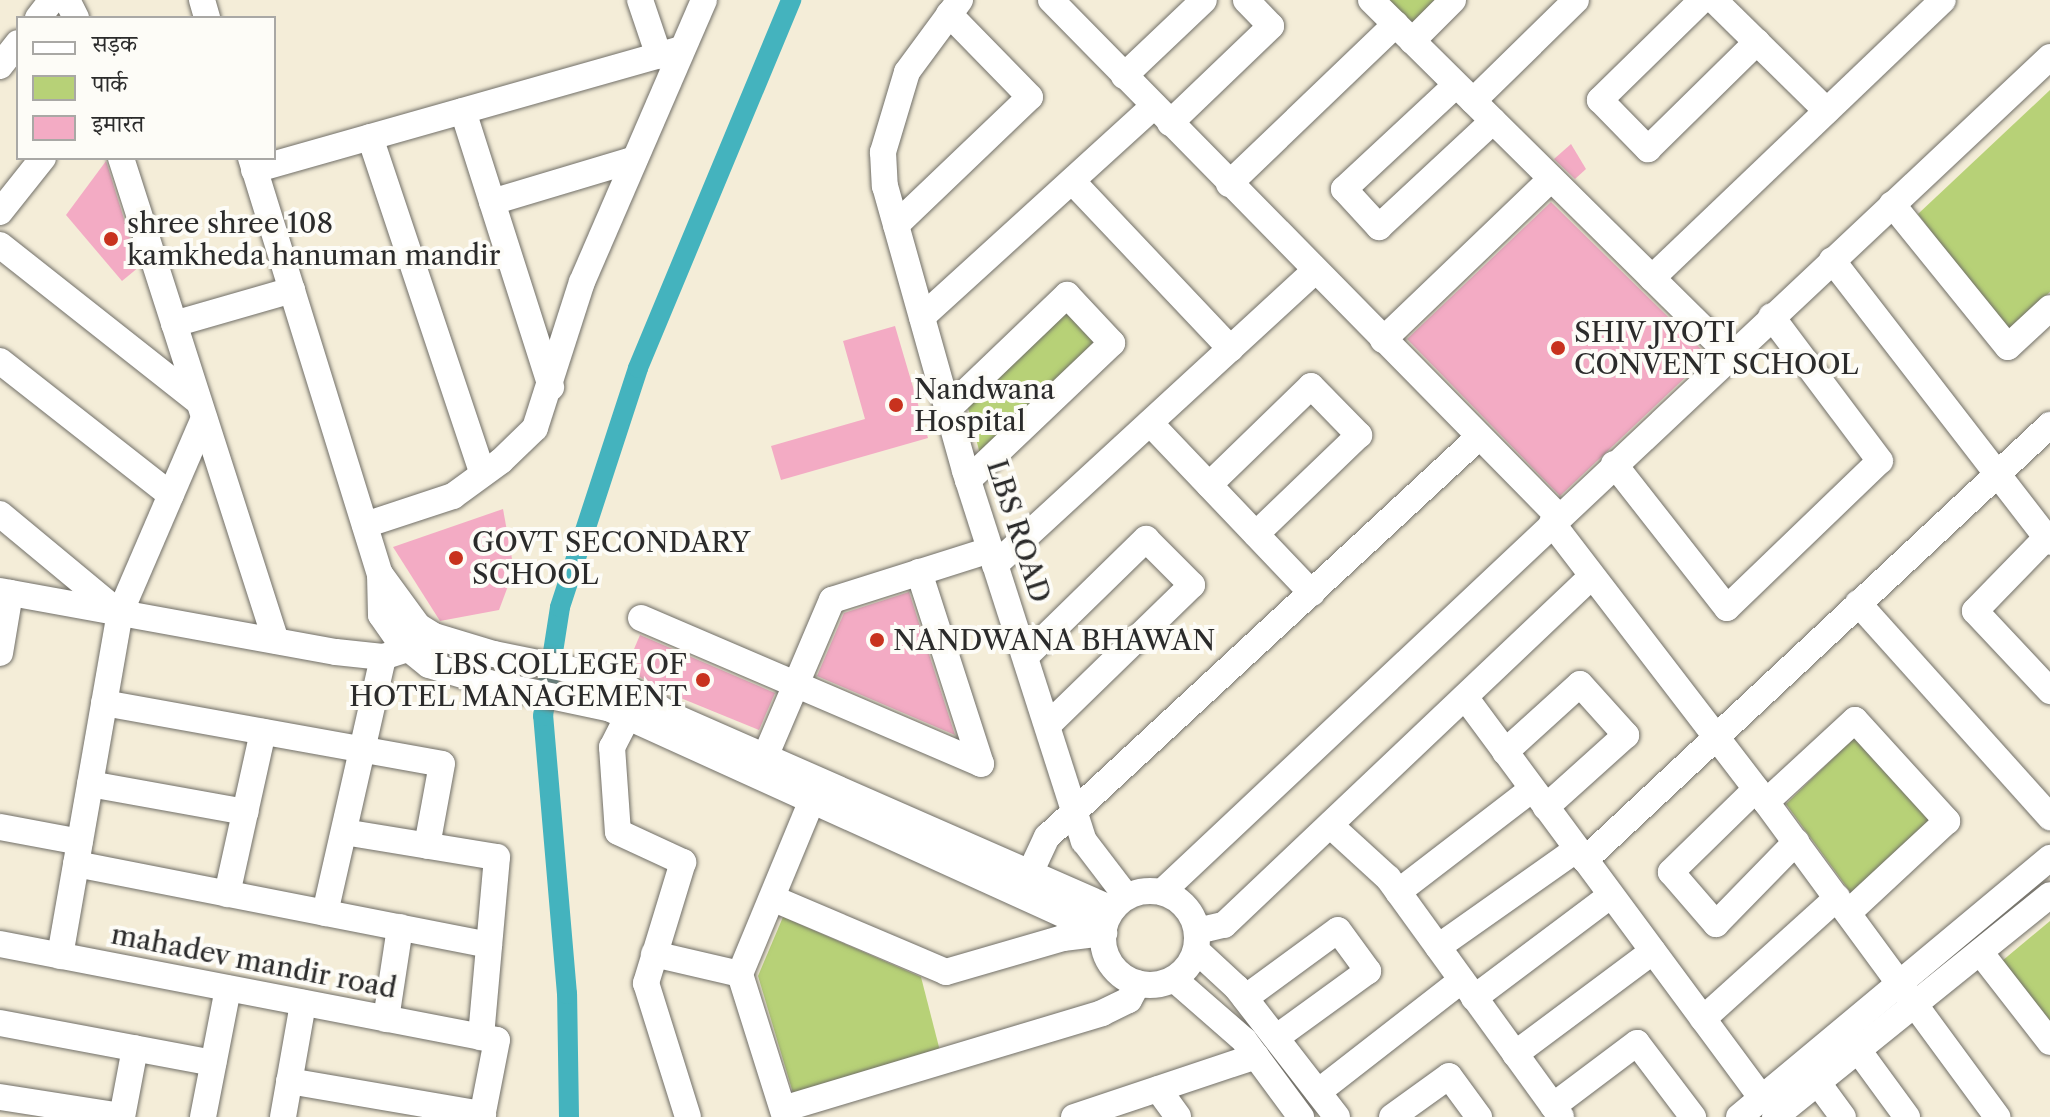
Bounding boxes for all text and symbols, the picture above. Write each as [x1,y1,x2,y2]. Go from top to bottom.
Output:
legend [16,16,276,160]
text: सड़क [92,29,137,58]
text: पार्क [92,69,127,98]
text: इमारत [92,109,144,138]
place label: shree shree 108 kamkheda hanuman mandir [127,206,501,272]
marker: shree shree 108 kamkheda hanuman mandir [102,230,120,248]
place label: SHIV JYOTI CONVENT SCHOOL [1574,315,1859,381]
marker: SHIV JYOTI CONVENT SCHOOL [1549,339,1567,357]
place label: Nandwana Hospital [914,372,1055,438]
marker: Nandwana Hospital [885,394,907,416]
street label: LBS ROAD [980,455,1058,607]
place label: GOVT SECONDARY SCHOOL [472,525,751,591]
marker: GOVT SECONDARY SCHOOL [447,549,465,567]
place label: NANDWANA BHAWAN [893,623,1216,657]
marker: NANDWANA BHAWAN [868,631,886,649]
place label: LBS COLLEGE OF HOTEL MANAGEMENT [349,647,687,713]
marker: LBS COLLEGE OF HOTEL MANAGEMENT [694,671,712,689]
street label: mahadev mandir road [108,917,400,1005]

